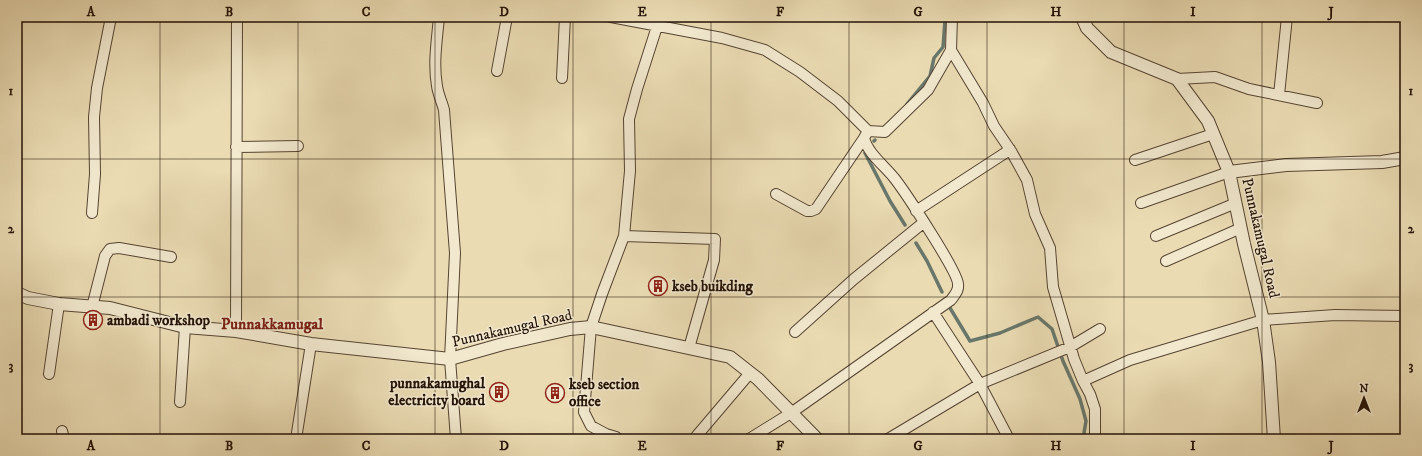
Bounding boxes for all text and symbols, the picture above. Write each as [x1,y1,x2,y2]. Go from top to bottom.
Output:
text: A [86,4,96,20]
text: B [225,4,233,20]
text: C [362,4,371,20]
text: D [499,4,509,20]
text: E [637,4,647,20]
text: F [776,4,785,20]
text: G [913,4,923,20]
text: H [1051,4,1062,20]
text: I [1190,4,1196,20]
text: J [1326,4,1334,21]
text: 1 [9,83,14,99]
text: 1 [1409,83,1414,99]
street label: Punnakamugal Road [1237,176,1284,301]
text: 2 [8,221,15,237]
text: 2 [1408,221,1415,237]
building icon: kseb buikding [647,275,669,297]
place label: kseb buikding [671,277,754,296]
street label: Punnakamugal Road [450,305,575,352]
building icon: ambadi workshop [82,309,104,331]
place label: ambadi workshop [107,311,210,330]
district label: Punnakkamugal [221,314,324,334]
text: 3 [9,358,14,374]
text: 3 [1409,358,1414,374]
place label: punnakamughal electricity board [388,374,486,410]
place label: kseb section office [568,375,640,411]
north arrow [1344,378,1384,418]
building icon: punnakamughal electricity board [488,381,510,403]
building icon: kseb section office [544,382,566,404]
text: N [1359,382,1369,396]
text: A [86,438,96,454]
text: B [225,438,233,454]
text: C [362,438,371,454]
text: D [499,438,509,454]
text: E [637,438,647,454]
text: F [776,438,785,454]
text: G [913,438,923,454]
text: H [1051,438,1062,454]
text: I [1190,438,1196,454]
text: J [1326,438,1334,455]

